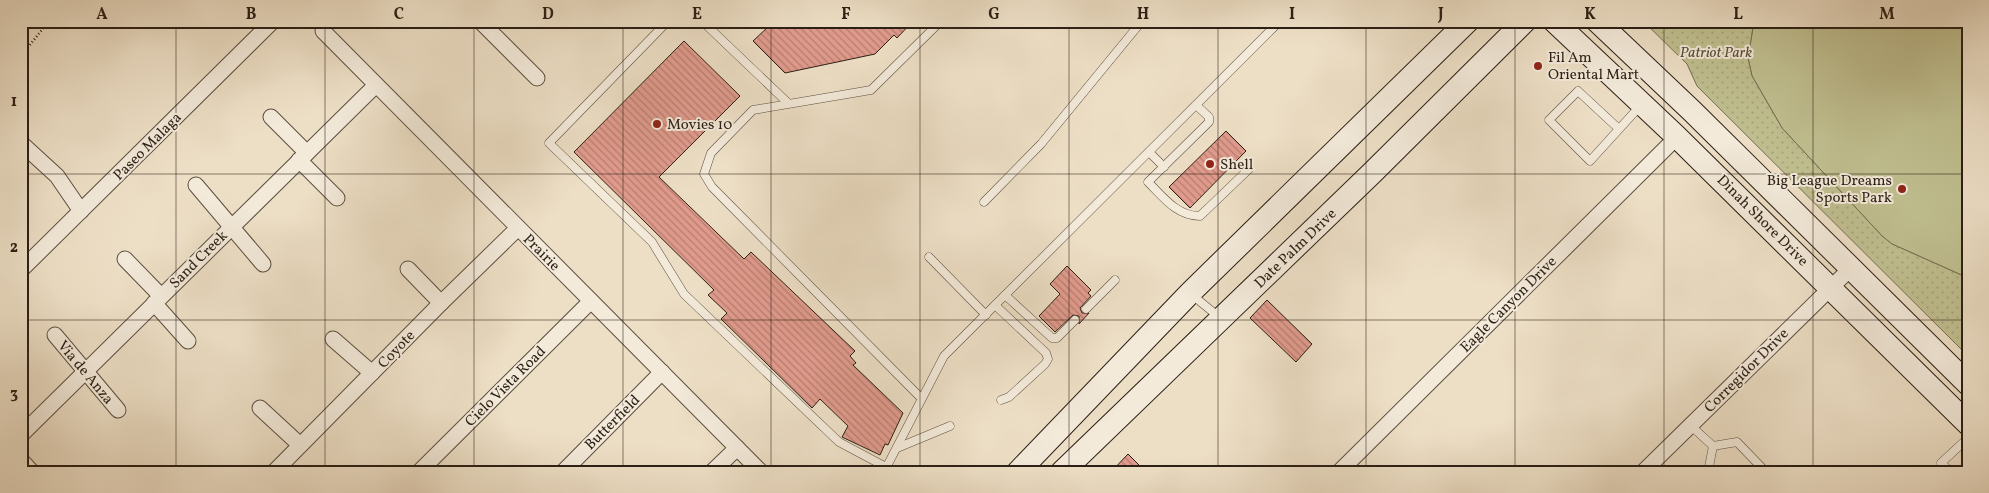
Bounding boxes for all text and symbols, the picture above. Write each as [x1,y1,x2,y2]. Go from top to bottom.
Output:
text: A [96,4,108,26]
text: B [246,4,257,26]
text: C [394,4,404,26]
text: D [542,4,554,26]
text: E [692,4,702,26]
text: F [841,4,851,26]
text: G [988,4,1000,26]
text: H [1137,4,1149,26]
text: I [1289,4,1295,26]
text: J [1437,4,1444,26]
text: K [1584,4,1596,26]
text: L [1733,4,1743,26]
text: M [1879,4,1895,26]
park label: Patriot Park [1680,43,1752,64]
place label: Fil Am Oriental Mart [1548,48,1639,86]
marker: Fil Am Oriental Mart [1532,60,1544,72]
text: 1 [11,91,17,113]
street label: Paseo Malaga [109,108,187,186]
place label: Movies 10 [667,115,732,136]
marker: Movies 10 [651,118,663,130]
place label: Shell [1220,155,1253,176]
marker: Shell [1204,158,1216,170]
street label: Dinah Shore Drive [1711,170,1813,272]
place label: Big League Dreams Sports Park [1767,171,1892,209]
marker: Big League Dreams Sports Park [1896,183,1908,195]
street label: Date Palm Drive [1250,204,1342,294]
street label: Sand Creek [165,226,233,294]
street label: Prairie [518,230,564,276]
text: 2 [10,237,18,259]
street label: Eagle Canyon Drive [1456,252,1562,358]
street label: Corregidor Drive [1700,324,1794,418]
street label: Coyote [374,326,421,374]
street label: Via de Anza [52,336,118,409]
street label: Cielo Vista Road [461,342,551,432]
text: 3 [10,383,18,405]
street label: Butterfield [581,391,646,456]

